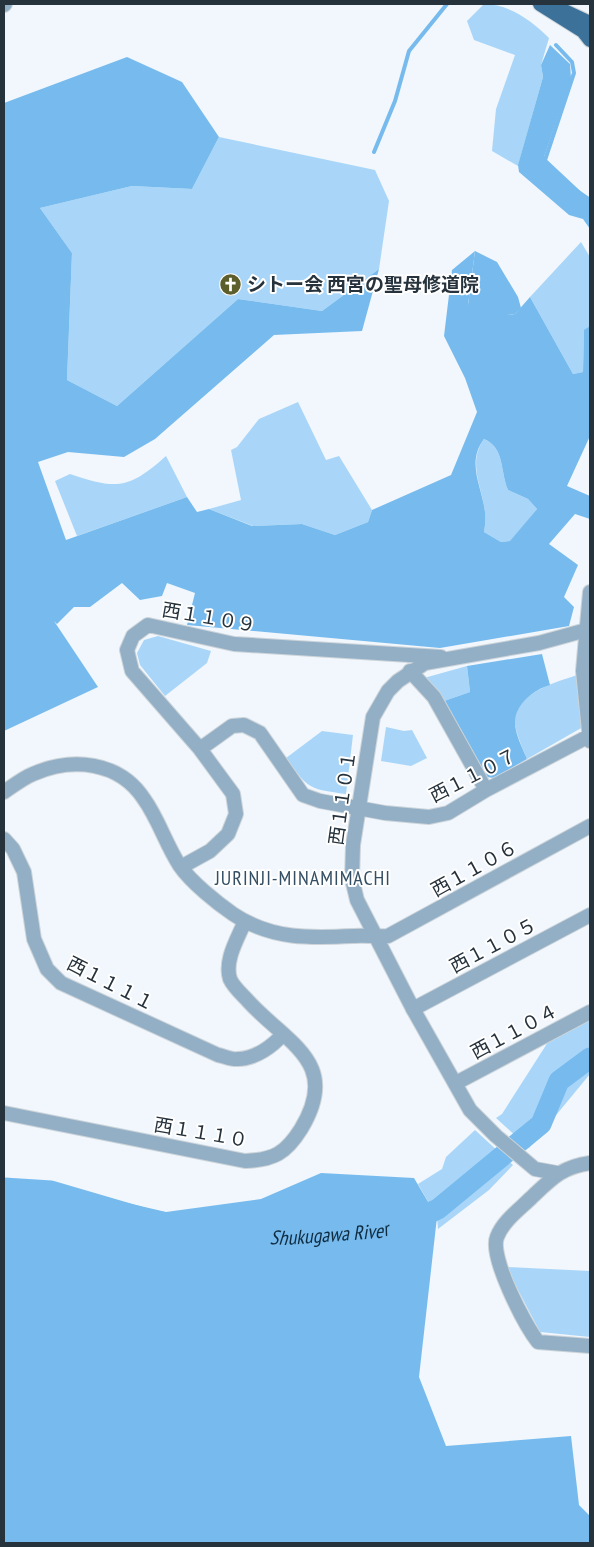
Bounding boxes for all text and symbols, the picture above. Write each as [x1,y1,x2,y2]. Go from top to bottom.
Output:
church icon: シトー会 西宮の聖母修道院 [219,272,243,296]
place label: シトー会 西宮の聖母修道院 [247,272,479,296]
street label: 西１１０９ [160,597,258,637]
street label: 西１１０７ [425,743,521,807]
street label: 西１１０１ [324,749,360,847]
street label: 西１１０６ [427,834,521,902]
district label: JURINJI-MINAMIMACHI [214,865,391,891]
street label: 西１１０５ [445,912,541,978]
street label: 西１１１１ [63,951,159,1015]
street label: 西１１０４ [466,998,562,1064]
street label: 西１１１０ [152,1112,250,1152]
water label: Shukugawa River [269,1215,394,1251]

